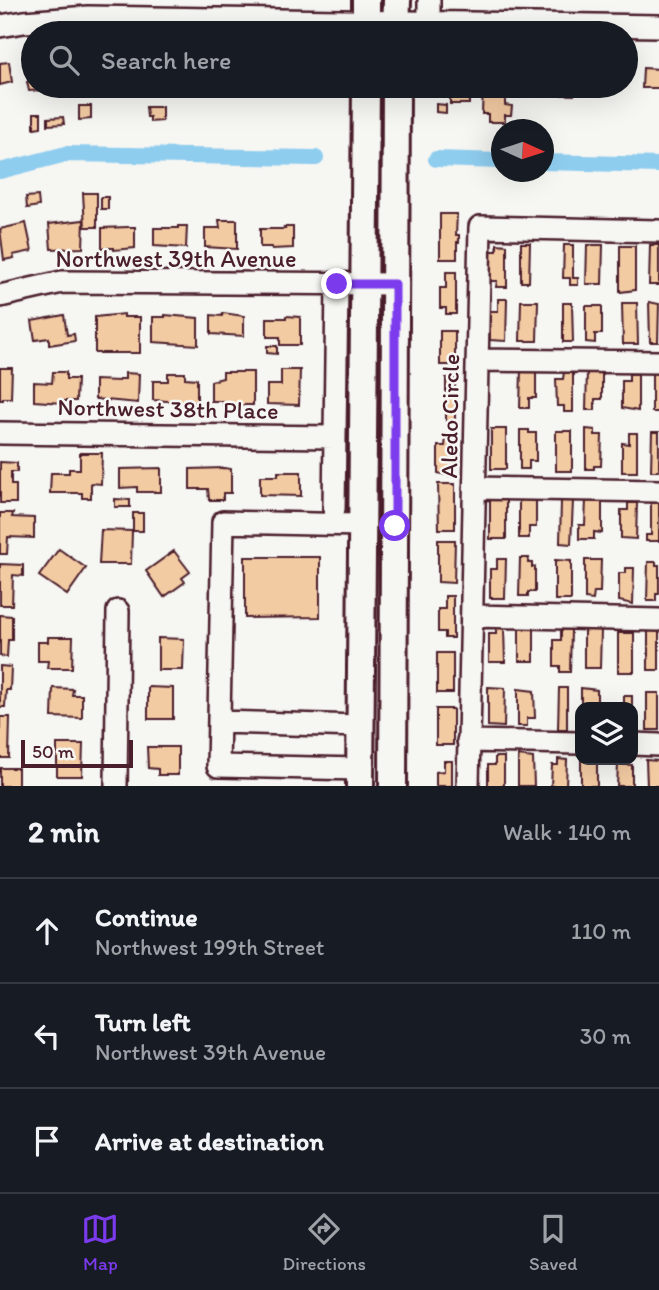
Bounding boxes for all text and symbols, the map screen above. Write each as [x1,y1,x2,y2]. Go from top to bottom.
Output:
search box [21,21,638,98]
icon: search [45,41,83,79]
text: Search here [101,44,231,76]
north arrow [491,119,554,182]
street label: Northwest 39th Avenue [55,244,297,273]
route end [321,268,352,299]
street label: Aledo Circle [434,353,465,479]
street label: Northwest 38th Place [57,392,279,425]
route start [379,510,410,541]
map controls [575,702,638,765]
button: layers [575,702,638,765]
scale bar [21,737,133,769]
text: 50 m [32,740,74,763]
text: 2 min [28,813,99,850]
text: Walk · 140 m [503,818,631,846]
text: Continue [95,901,198,933]
icon: ahead [28,912,66,950]
text: 110 m [571,917,631,945]
text: Northwest 199th Street [95,933,324,961]
text: Turn left [95,1006,191,1038]
icon: left [28,1017,66,1055]
text: 30 m [580,1022,631,1050]
text: Northwest 39th Avenue [95,1038,326,1066]
icon: arrive [28,1122,66,1160]
text: Arrive at destination [95,1125,324,1157]
tab: Map [81,1210,119,1275]
tab: Directions [282,1210,366,1275]
tab: Saved [529,1210,577,1275]

